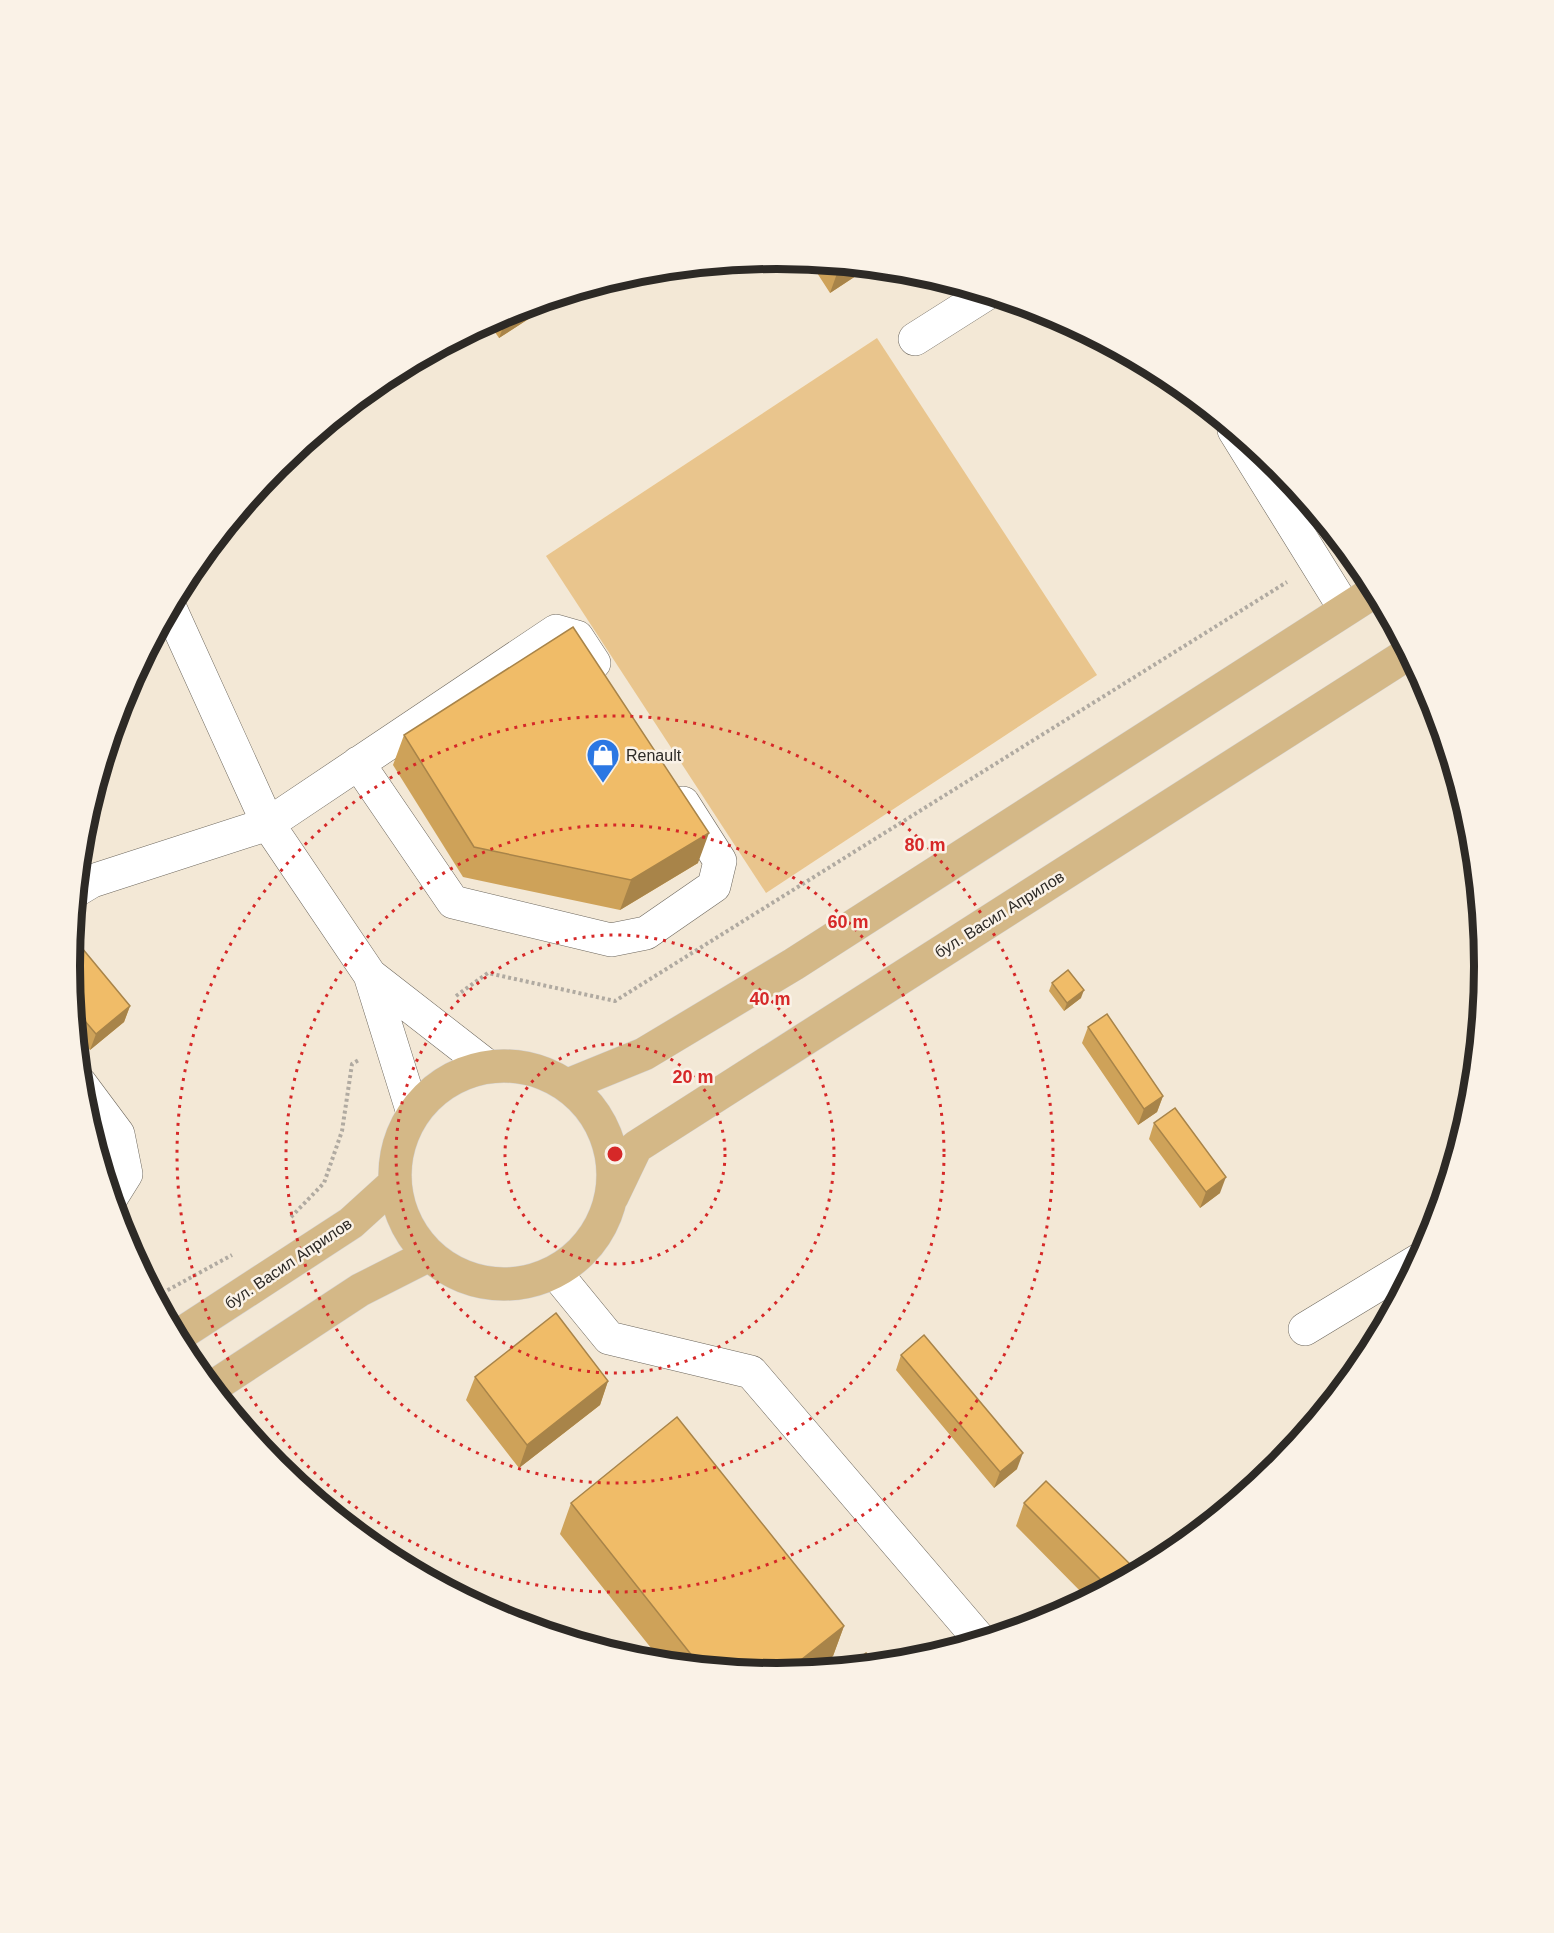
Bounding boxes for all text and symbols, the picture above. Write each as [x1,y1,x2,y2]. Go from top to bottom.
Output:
shop icon: Renault [585,737,621,784]
place label: Renault [626,747,682,764]
text: 80 m [904,835,946,855]
street label: бул. Васил Априлов [932,868,1067,961]
text: 60 m [827,912,869,932]
text: 40 m [749,989,791,1009]
text: 20 m [672,1067,714,1087]
centre of rings [605,1144,625,1164]
street label: бул. Васил Априлов [222,1215,355,1312]

